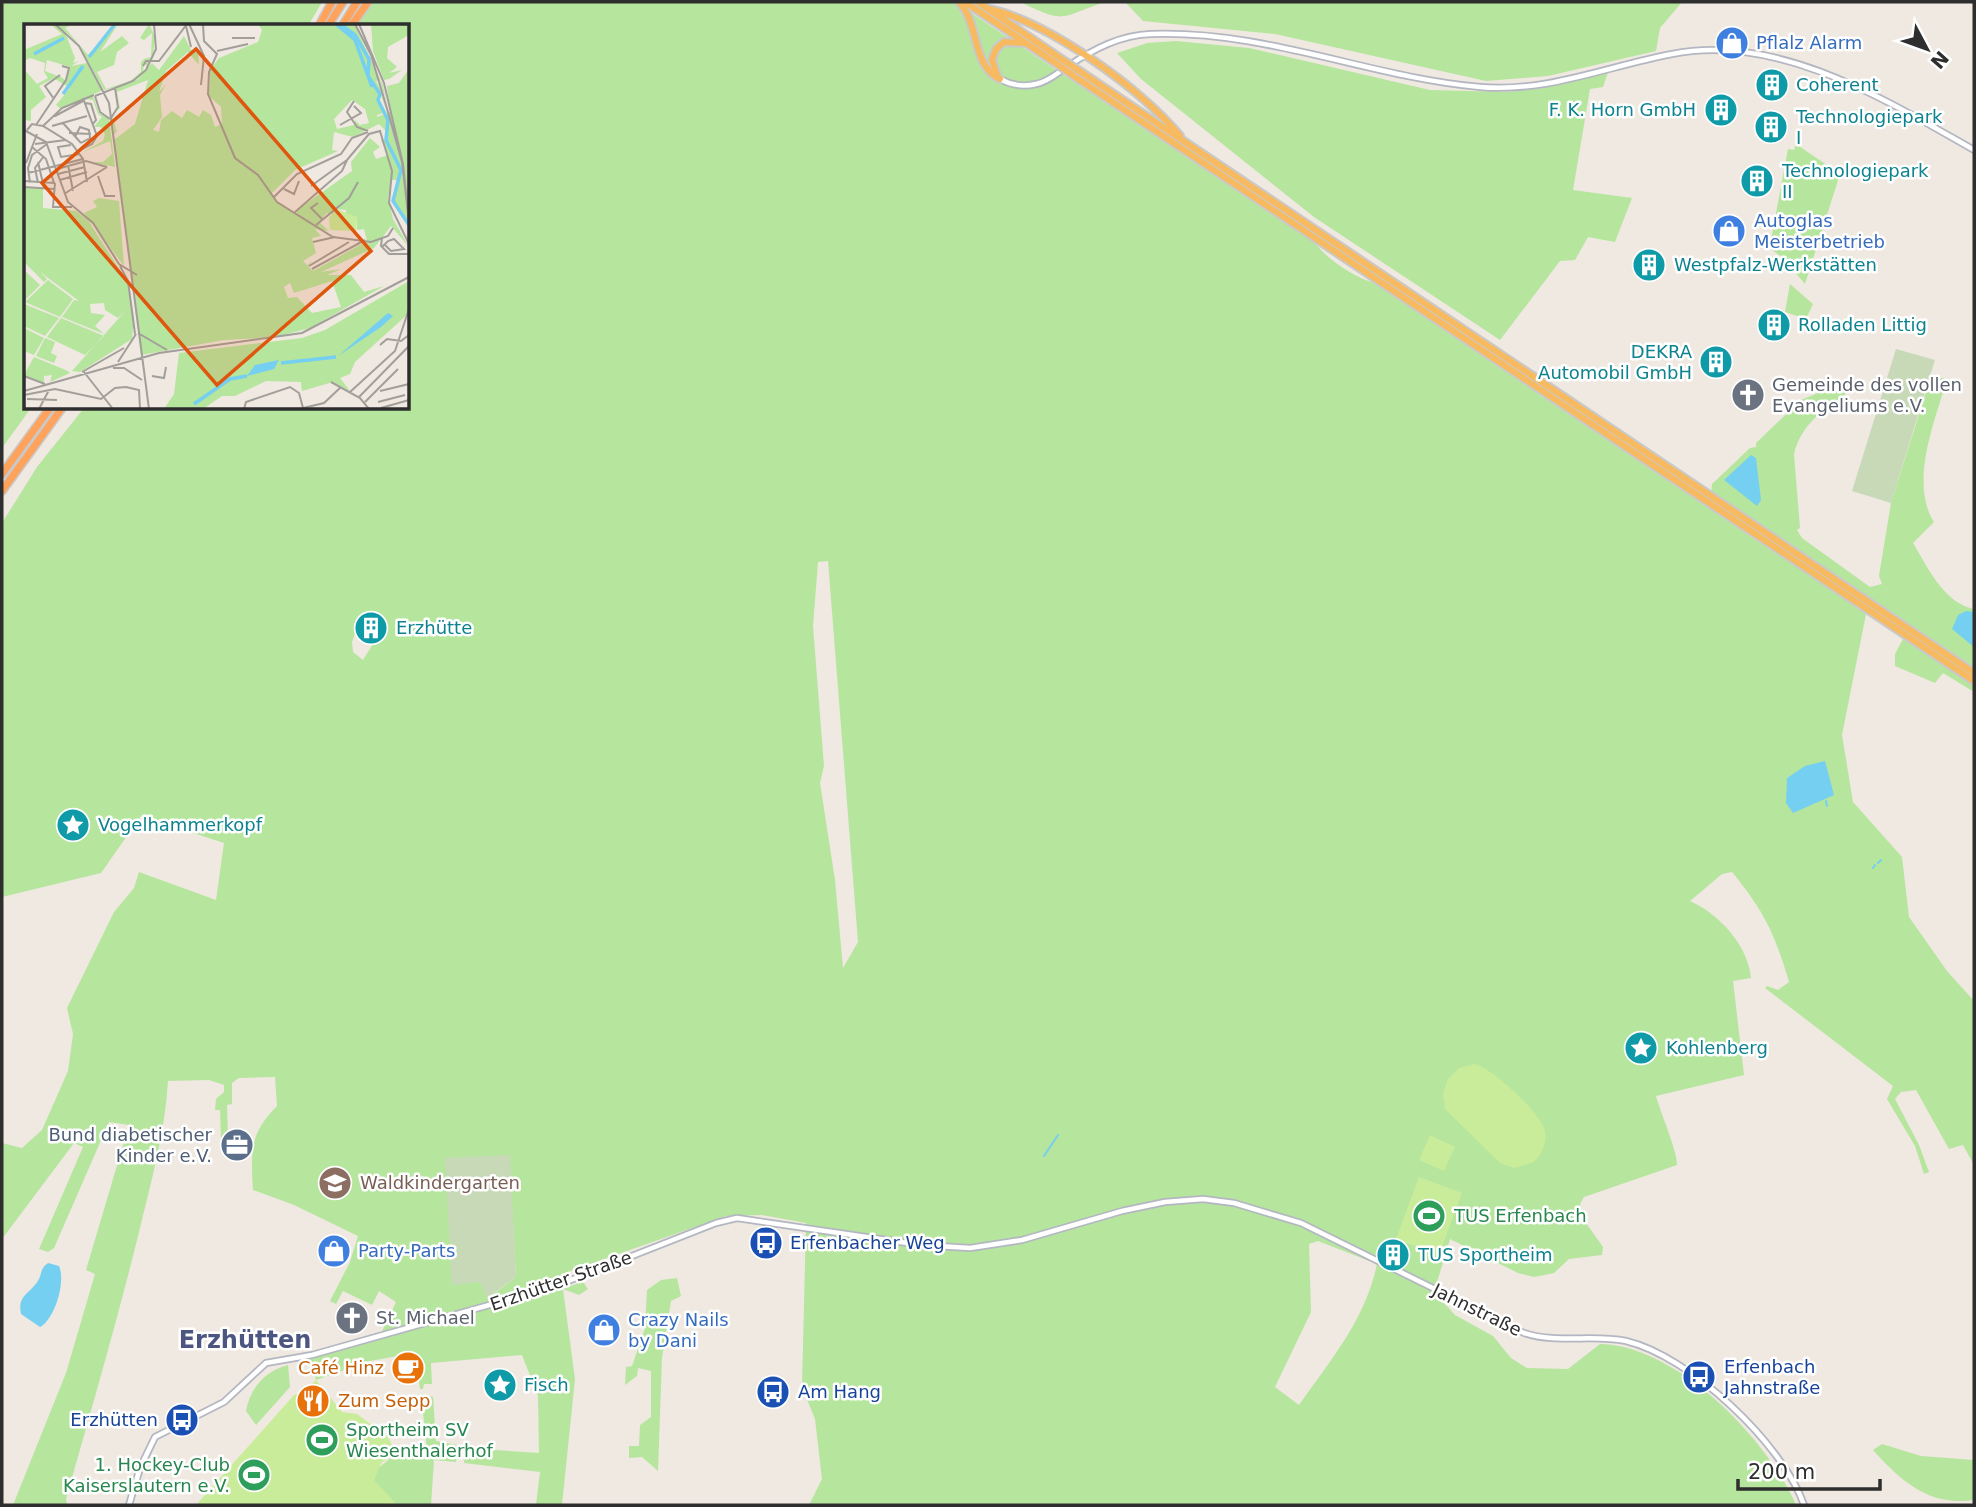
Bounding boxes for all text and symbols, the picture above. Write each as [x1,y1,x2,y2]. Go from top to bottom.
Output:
north arrow [1892,14,1962,84]
inset map [24,24,410,410]
shop icon: Pflalz Alarm [1713,24,1751,62]
place label: Pflalz Alarm [1756,32,1862,53]
text: N [1926,47,1953,73]
building icon: Coherent [1753,66,1791,104]
place label: Coherent [1796,74,1879,95]
building icon: F. K. Horn GmbH [1702,91,1740,129]
place label: F. K. Horn GmbH [1549,99,1696,120]
place label: Technologiepark I [1795,106,1943,148]
building icon: Technologiepark I [1752,108,1790,146]
place label: Technologiepark II [1781,160,1929,202]
building icon: Technologiepark II [1738,162,1776,200]
place label: Autoglas Meisterbetrieb [1754,210,1885,252]
shop icon: Autoglas Meisterbetrieb [1710,212,1748,250]
building icon: Westpfalz-Werkstätten [1630,246,1668,284]
place label: Westpfalz-Werkstätten [1674,254,1877,275]
building icon: Rolladen Littig [1755,306,1793,344]
place label: Rolladen Littig [1798,314,1927,335]
place label: DEKRA Automobil GmbH [1538,341,1693,383]
building icon: DEKRA Automobil GmbH [1697,343,1735,381]
place label: Gemeinde des vollen Evangeliums e.V. [1772,374,1962,416]
church icon: Gemeinde des vollen Evangeliums e.V. [1729,376,1767,414]
building icon: Erzhütte [352,609,390,647]
place label: Erzhütte [396,617,472,638]
place icon: Vogelhammerkopf [54,806,92,844]
place label: Vogelhammerkopf [98,814,263,835]
place icon: Kohlenberg [1622,1029,1660,1067]
place label: Kohlenberg [1666,1037,1768,1058]
place label: Bund diabetischer Kinder e.V. [49,1124,213,1166]
office icon: Bund diabetischer Kinder e.V. [218,1126,256,1164]
school or university icon: Waldkindergarten [316,1164,354,1202]
place label: Waldkindergarten [360,1172,520,1193]
sports icon: TUS Erfenbach [1410,1197,1448,1235]
place label: TUS Erfenbach [1453,1205,1587,1226]
bus stop icon: Erfenbacher Weg [747,1224,785,1262]
shop icon: Party-Parts [315,1232,353,1270]
place label: Erfenbacher Weg [790,1232,945,1253]
building icon: TUS Sportheim [1374,1236,1412,1274]
place label: Party-Parts [358,1240,455,1261]
place label: TUS Sportheim [1417,1244,1553,1265]
street label: Erzhütter Straße [487,1246,635,1315]
street label: Jahnstraße [1428,1279,1525,1340]
church icon: St. Michael [333,1299,371,1337]
place label: St. Michael [376,1307,475,1328]
place label: Crazy Nails by Dani [628,1309,729,1351]
shop icon: Crazy Nails by Dani [585,1311,623,1349]
district label: Erzhütten [179,1326,311,1354]
cafe icon: Café Hinz [389,1349,427,1387]
place label: Erfenbach Jahnstraße [1723,1356,1820,1398]
place label: Café Hinz [298,1357,384,1378]
bus stop icon: Erfenbach Jahnstraße [1680,1358,1718,1396]
place icon: Fisch [481,1366,519,1404]
bus stop icon: Am Hang [754,1373,792,1411]
place label: Fisch [524,1374,569,1395]
place label: Am Hang [798,1381,881,1402]
restaurant icon: Zum Sepp [294,1382,332,1420]
place label: Zum Sepp [338,1390,430,1411]
bus stop icon: Erzhütten [163,1401,201,1439]
place label: Erzhütten [70,1409,158,1430]
place label: Sportheim SV Wiesenthalerhof [346,1419,493,1461]
sports icon: Sportheim SV Wiesenthalerhof [303,1421,341,1459]
scale bar [1738,1448,1880,1492]
place label: 1. Hockey-Club Kaiserslautern e.V. [63,1454,230,1496]
sports icon: 1. Hockey-Club Kaiserslautern e.V. [235,1456,273,1494]
text: 200 m [1748,1460,1815,1484]

